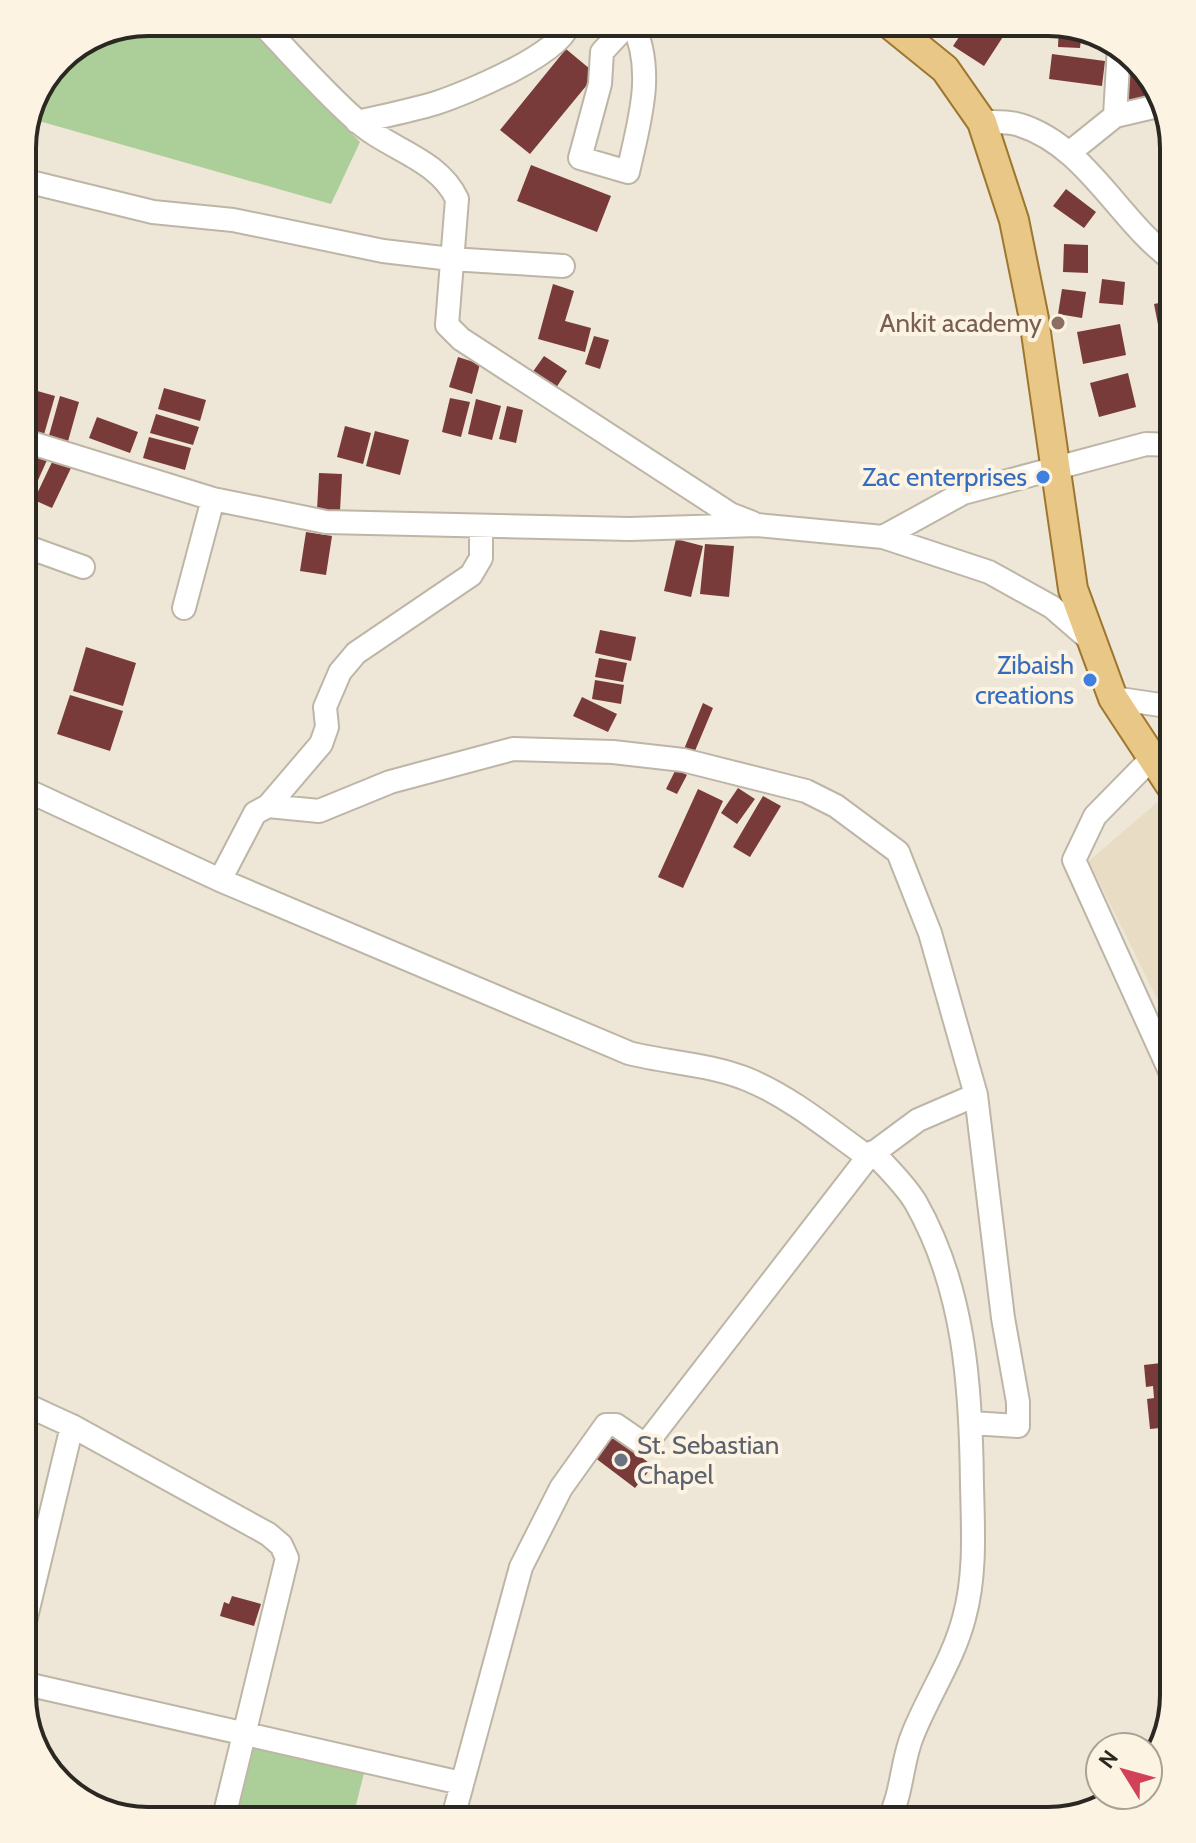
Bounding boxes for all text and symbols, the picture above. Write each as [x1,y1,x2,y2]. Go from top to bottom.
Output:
place label: Ankit academy [880,307,1042,339]
marker: Ankit academy [1049,314,1067,332]
place label: Zac enterprises [862,461,1027,493]
marker: Zac enterprises [1034,468,1052,486]
place label: Zibaish creations [975,649,1074,711]
marker: Zibaish creations [1081,671,1099,689]
place label: St. Sebastian Chapel [637,1429,779,1491]
marker: St. Sebastian Chapel [612,1451,630,1469]
north arrow [1084,1731,1164,1811]
text: N [1093,1745,1124,1774]

